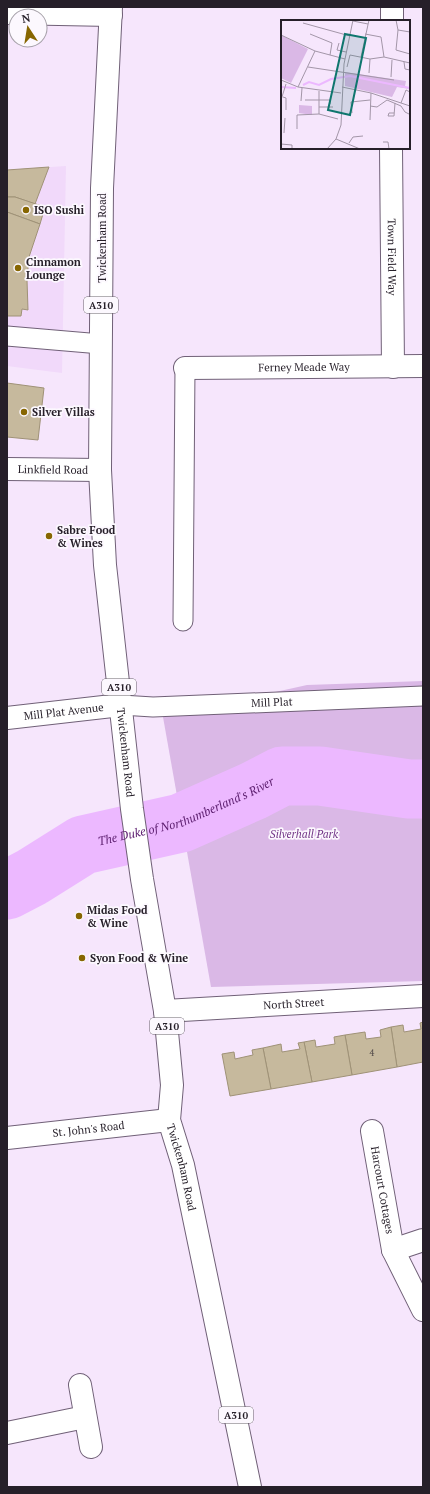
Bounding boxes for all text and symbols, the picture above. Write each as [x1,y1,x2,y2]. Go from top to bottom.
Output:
north arrow [8,8,48,48]
text: N [20,10,32,26]
inset map [281,20,410,149]
street label: Twickenham Road [95,193,109,283]
place label: ISO Sushi [34,203,84,217]
marker: ISO Sushi [21,205,31,215]
street label: Town Field Way [385,218,399,296]
place label: Cinnamon Lounge [26,255,81,282]
marker: Cinnamon Lounge [13,263,23,273]
road number: A310 [84,297,118,313]
street label: Ferney Meade Way [258,360,350,374]
place label: Silver Villas [32,405,95,419]
marker: Silver Villas [19,407,29,417]
street label: Linkfield Road [18,462,88,477]
place label: Sabre Food & Wines [57,523,116,550]
marker: Sabre Food & Wines [44,531,54,541]
road number: A310 [102,679,136,695]
street label: Mill Plat [251,694,293,710]
street label: Mill Plat Avenue [23,700,105,723]
street label: Twickenham Road [114,707,138,798]
water label: The Duke of Northumberland's River [96,773,277,848]
park label: Silverhall Park [270,827,339,841]
place label: Midas Food & Wine [87,903,148,930]
marker: Midas Food & Wine [74,911,84,921]
place label: Syon Food & Wine [90,951,188,965]
marker: Syon Food & Wine [77,953,87,963]
street label: North Street [263,995,325,1012]
road number: A310 [150,1018,184,1034]
house number: 4 [370,1047,375,1059]
street label: St. John's Road [52,1118,125,1140]
street label: Twickenham Road [164,1122,199,1212]
street label: Harcourt Cottages [368,1145,397,1235]
road number: A310 [219,1407,253,1423]

